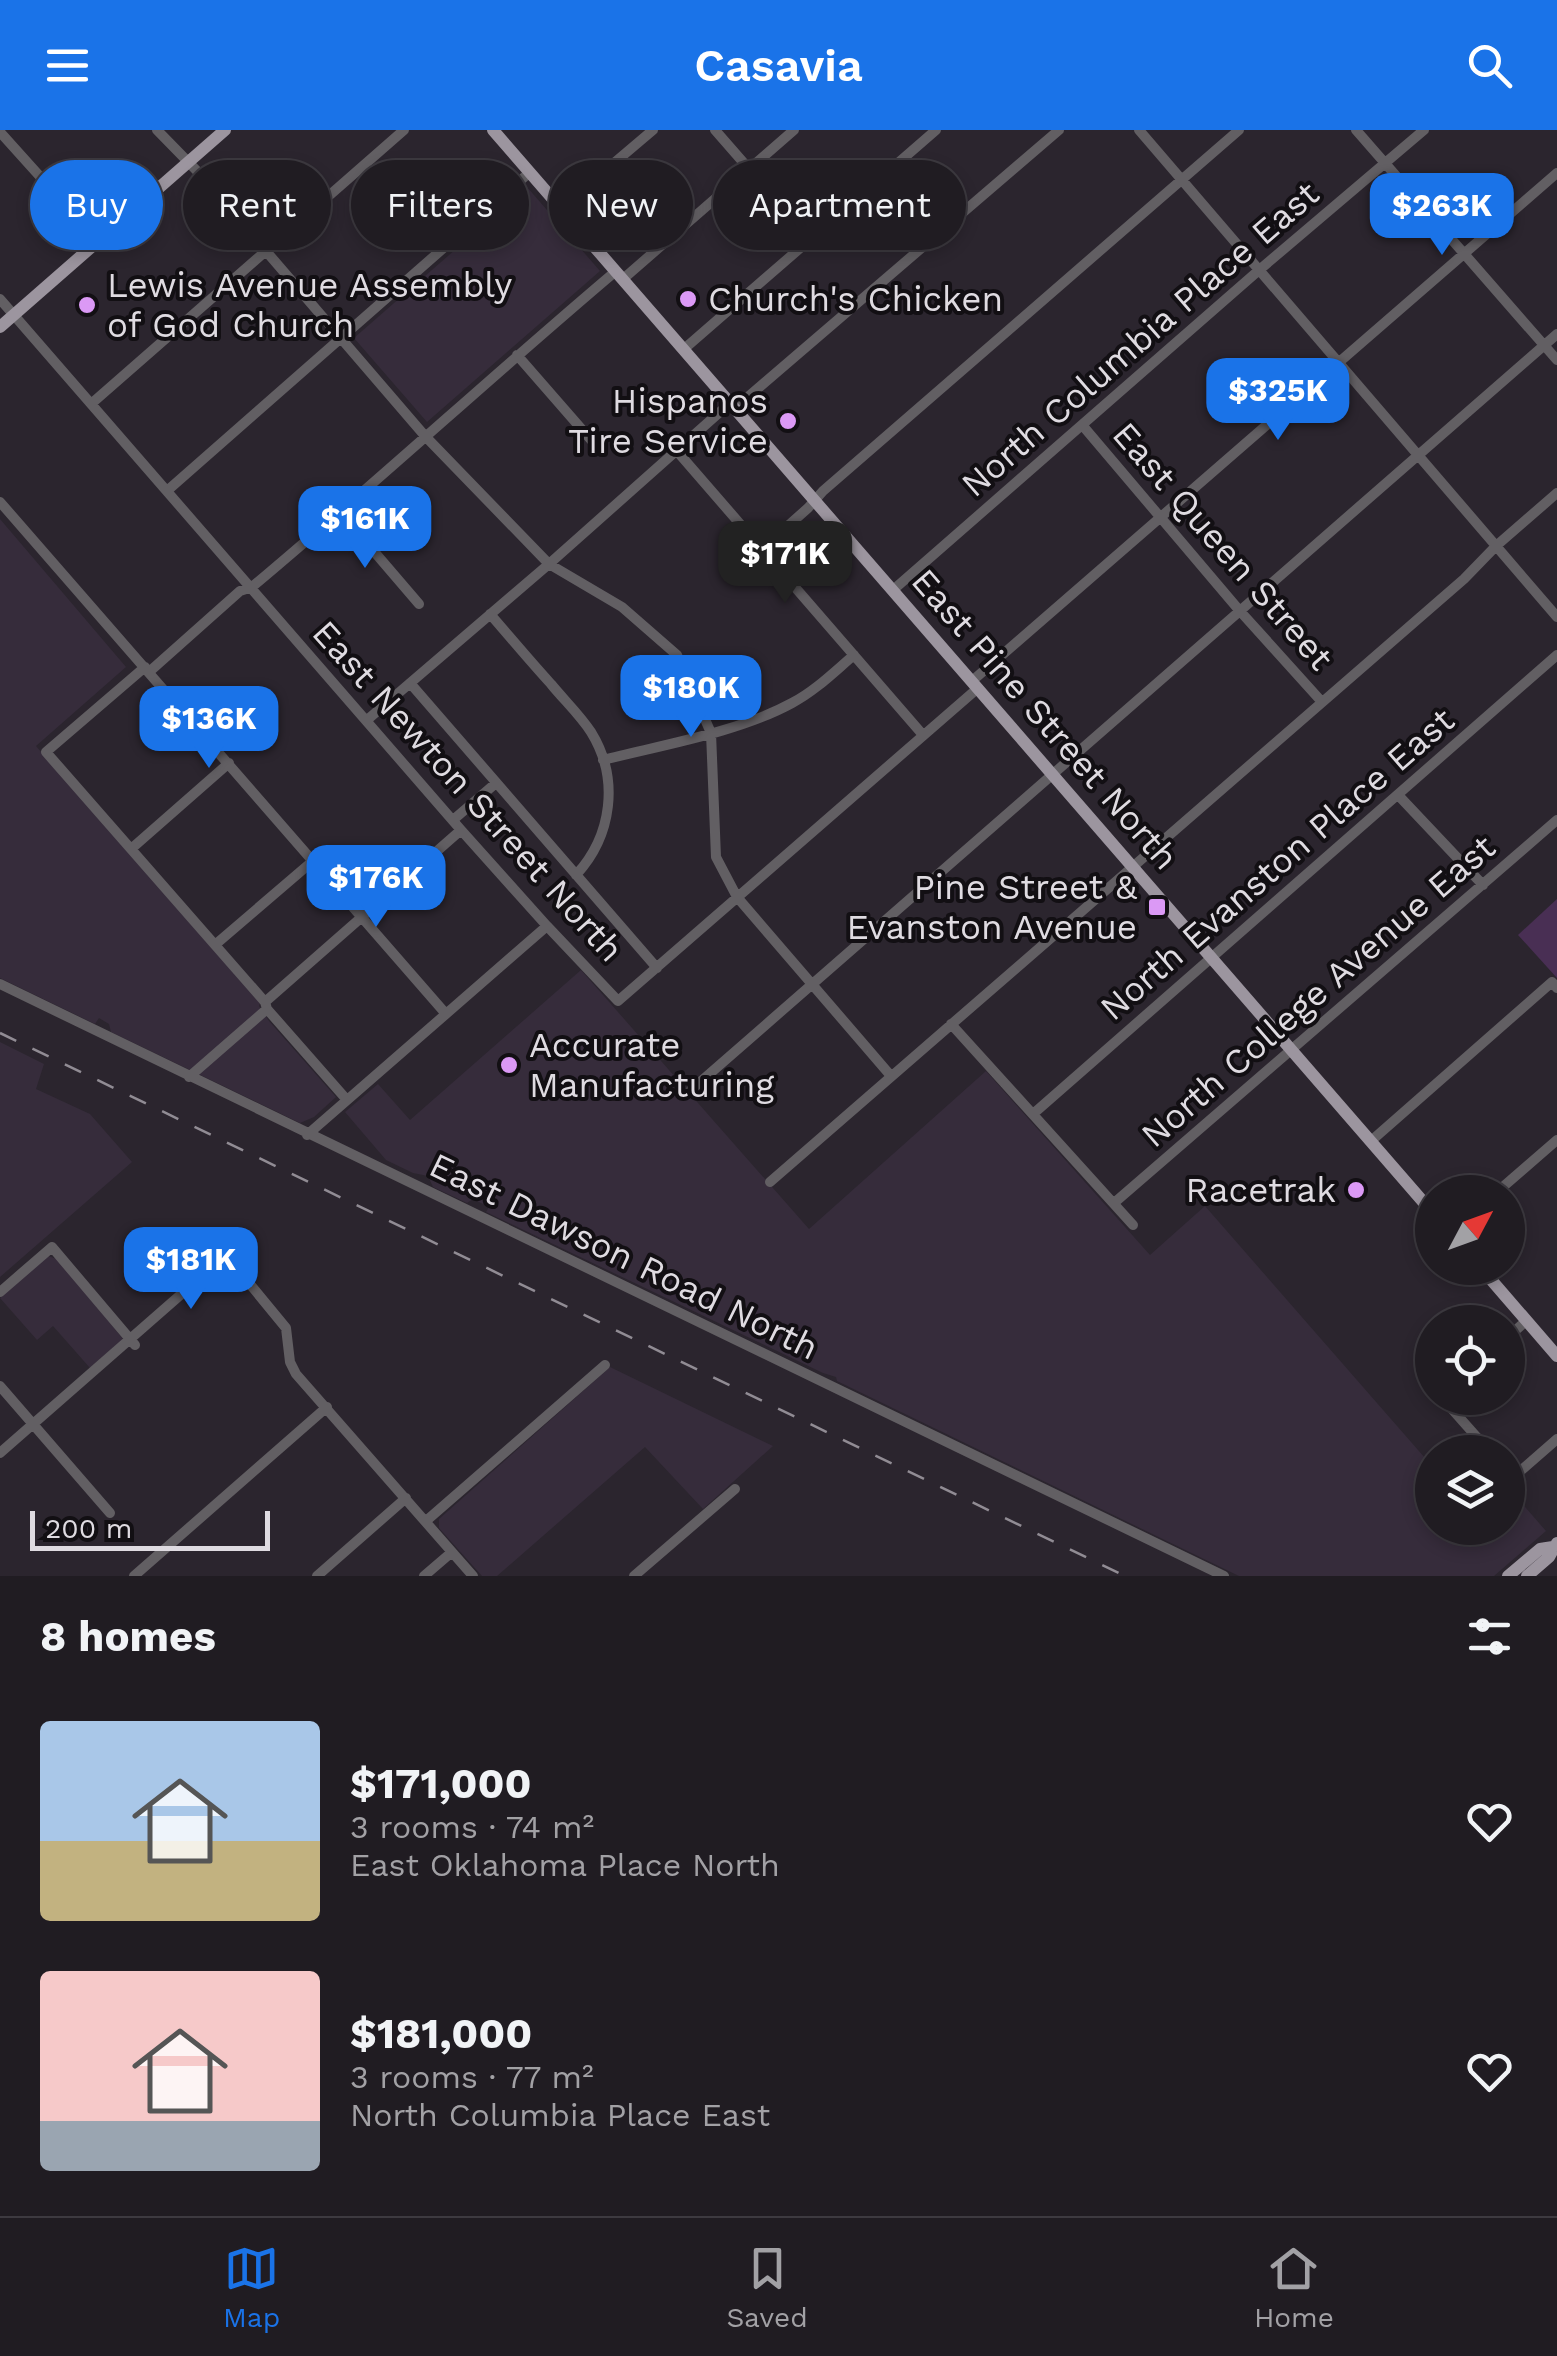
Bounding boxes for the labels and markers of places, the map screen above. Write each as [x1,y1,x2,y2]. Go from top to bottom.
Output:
pin: $263K [1372,173,1512,258]
place label: Lewis Avenue Assembly of God Church [107,264,512,346]
place label: Church's Chicken [708,278,1003,320]
marker: Church's Chicken [677,288,699,310]
marker: Lewis Avenue Assembly of God Church [76,294,98,316]
pin: $325K [1208,358,1348,443]
place label: Hispanos Tire Service [568,380,768,462]
marker: Hispanos Tire Service [777,410,799,432]
pin: $161K [295,486,435,571]
pin: $171K [715,521,855,606]
pin: $180K [621,655,761,740]
pin: $136K [139,686,279,771]
pin: $176K [306,845,446,930]
place label: Pine Street & Evanston Avenue [846,866,1137,948]
marker: Pine Street & Evanston Avenue [1146,896,1168,918]
place label: Accurate Manufacturing [529,1024,774,1106]
marker: Accurate Manufacturing [498,1054,520,1076]
place label: Racetrak [1186,1169,1336,1211]
marker: Racetrak [1345,1179,1367,1201]
pin: $181K [121,1227,261,1312]

